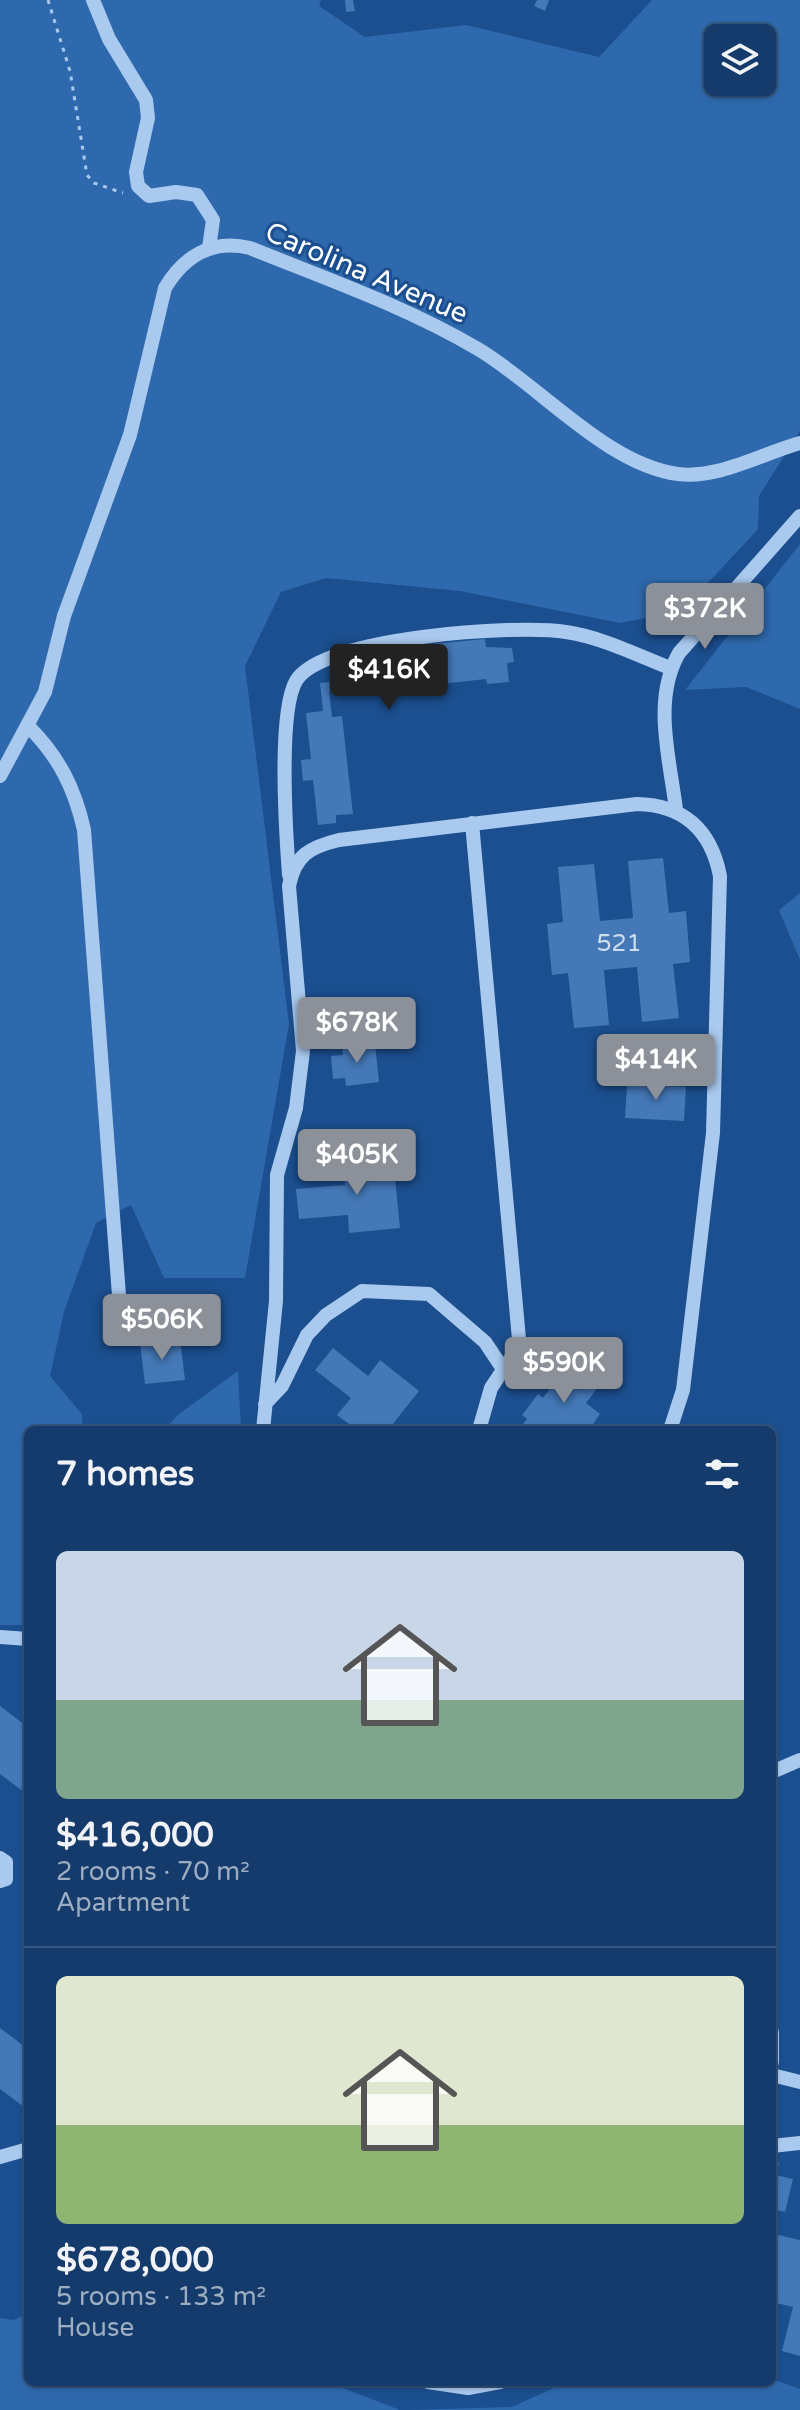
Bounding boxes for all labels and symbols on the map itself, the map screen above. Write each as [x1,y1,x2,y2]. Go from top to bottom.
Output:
street label: Carolina Avenue [260,215,473,331]
pin: $372K [649,583,761,651]
pin: $416K [333,644,445,712]
house number: 521 [596,929,642,958]
pin: $678K [301,997,413,1065]
pin: $414K [600,1034,712,1102]
pin: $405K [301,1129,413,1197]
pin: $506K [106,1294,218,1362]
pin: $590K [508,1337,620,1405]

